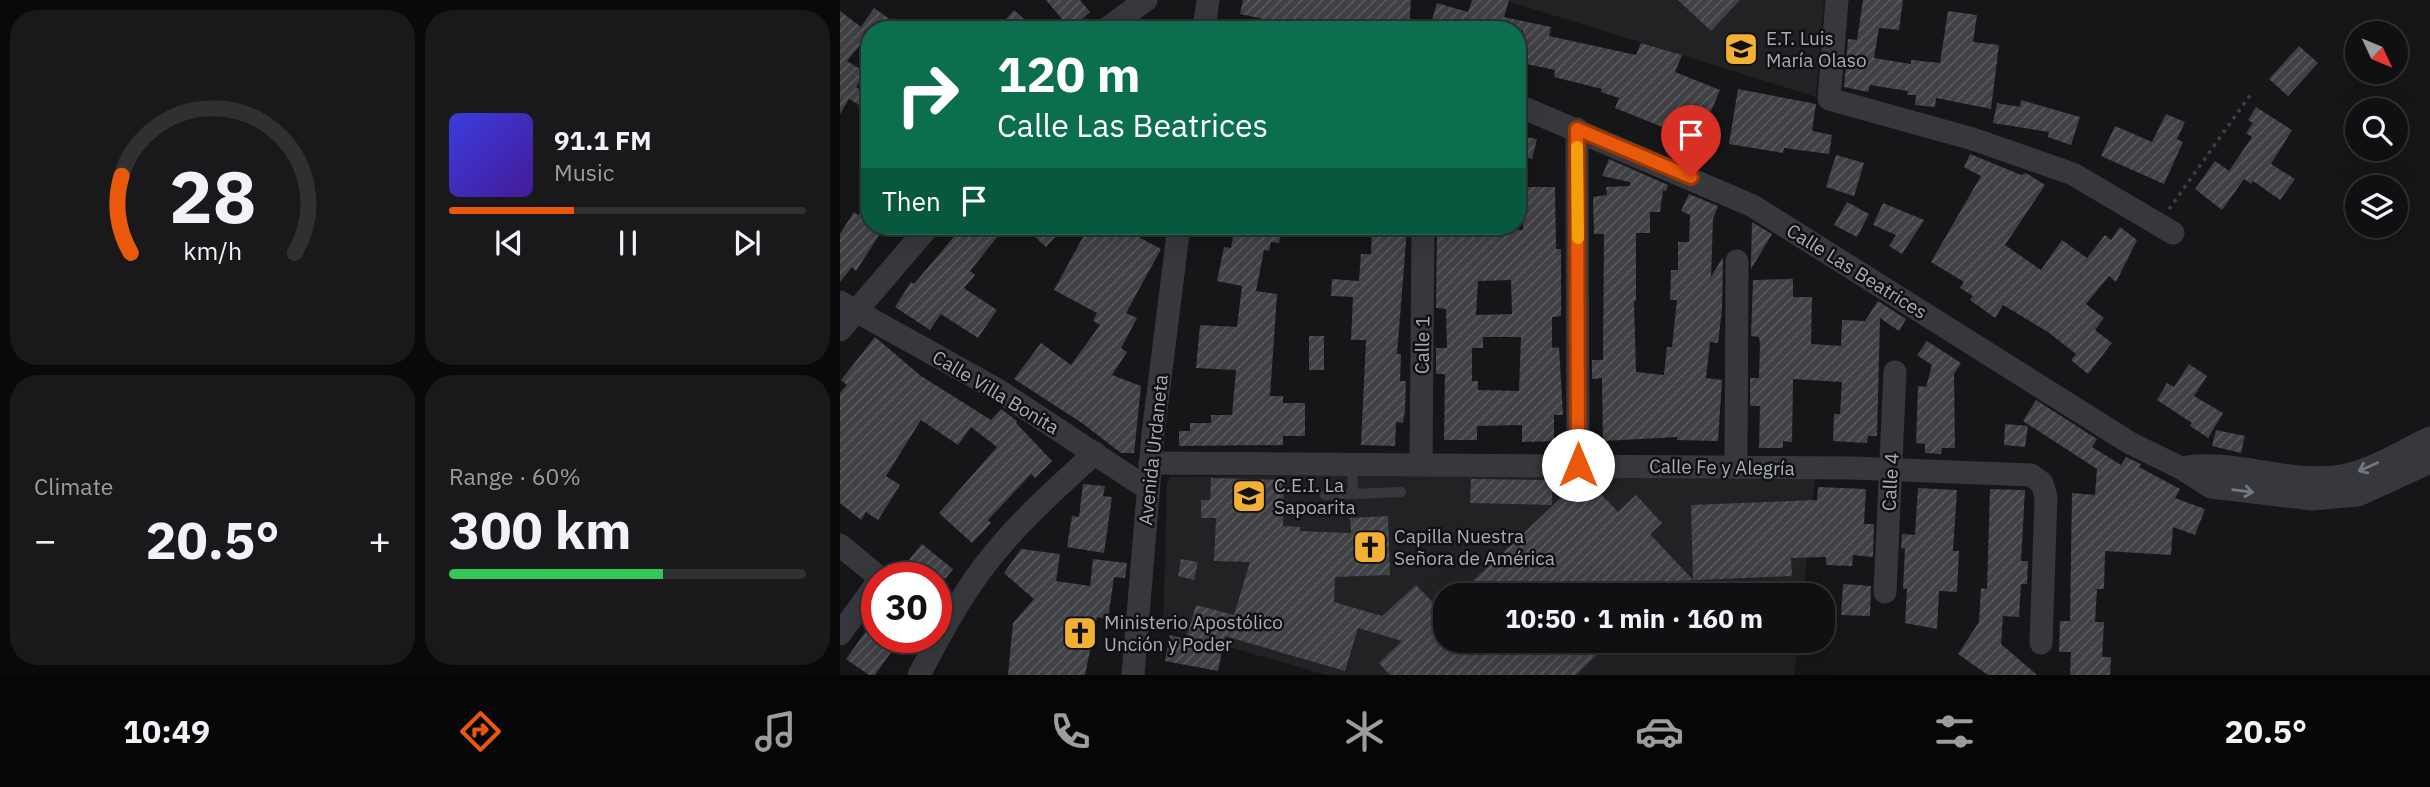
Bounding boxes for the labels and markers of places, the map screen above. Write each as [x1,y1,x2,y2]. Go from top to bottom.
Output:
place label: E.T. Luis María Olaso [1766,26,1867,72]
school or university icon: E.T. Luis María Olaso [1722,30,1760,68]
pin [1661,105,1721,177]
place label: C.E.I. La Sapoarita [1274,473,1356,519]
school or university icon: C.E.I. La Sapoarita [1230,477,1268,515]
place label: Capilla Nuestra Señora de América [1394,524,1555,570]
church icon: Capilla Nuestra Señora de América [1351,528,1389,566]
place label: Ministerio Apostólico Unción y Poder [1104,610,1283,656]
church icon: Ministerio Apostólico Unción y Poder [1061,614,1099,652]

